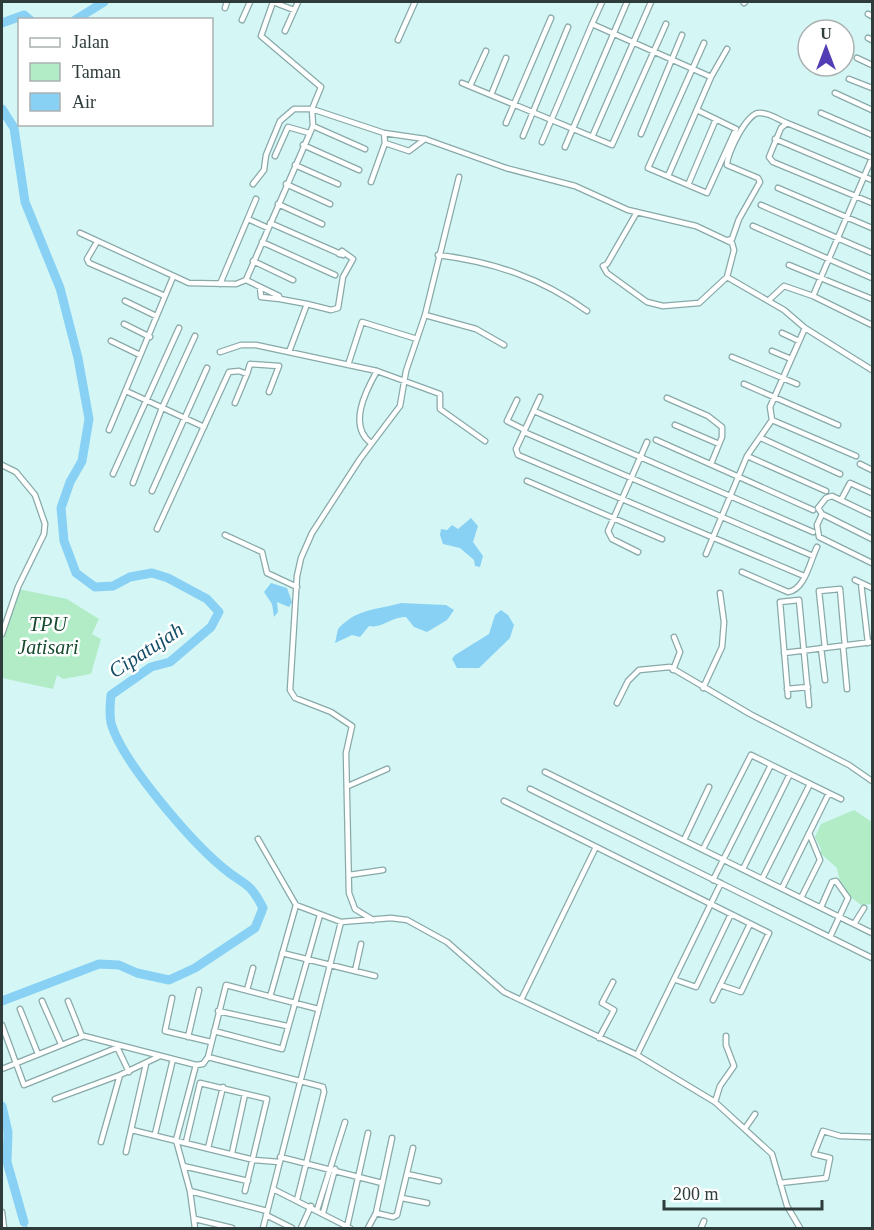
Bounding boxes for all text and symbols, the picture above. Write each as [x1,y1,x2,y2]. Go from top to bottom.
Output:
legend [18,18,213,126]
north arrow [796,18,856,78]
text: U [820,25,832,42]
text: Jalan [72,32,109,52]
text: Taman [72,62,121,82]
text: Air [72,92,96,112]
park label: TPU Jatisari [17,613,79,658]
water label: Cipatujah [104,617,188,683]
scale bar [664,1173,822,1211]
text: 200 m [673,1184,719,1204]

